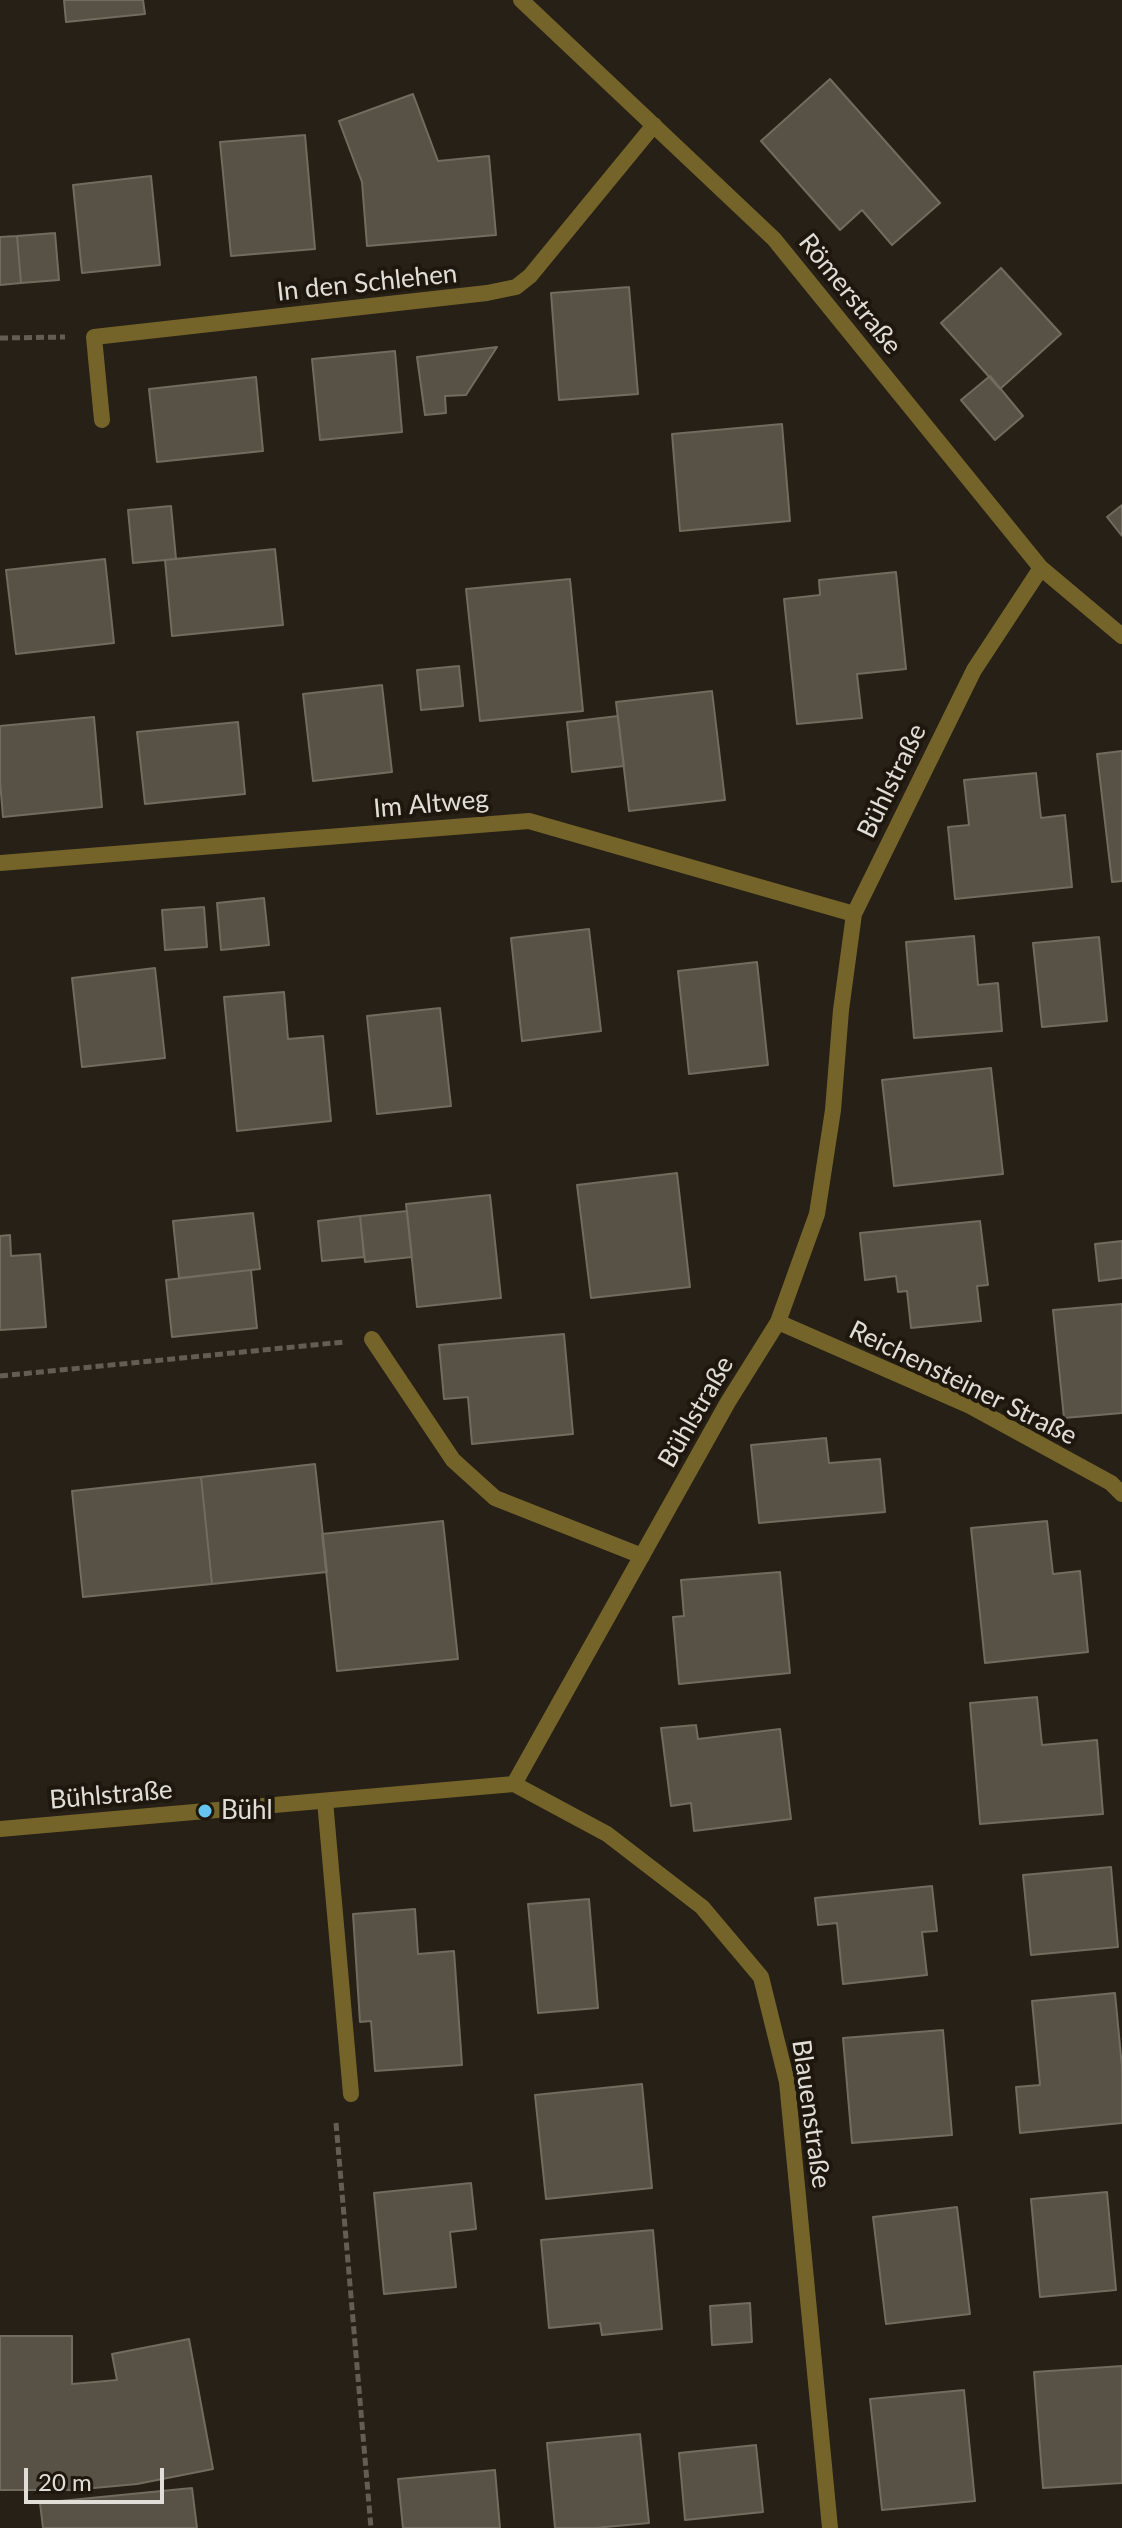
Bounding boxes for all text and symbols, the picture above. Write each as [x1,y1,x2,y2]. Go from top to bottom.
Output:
street label: Römerstraße [792,227,908,361]
street label: In den Schlehen [275,258,459,308]
street label: Bühlstraße [851,719,933,843]
street label: Im Altweg [372,783,490,825]
street label: Reichensteiner Straße [844,1314,1082,1452]
street label: Bühlstraße [652,1351,740,1473]
street label: Bühlstraße [48,1774,174,1816]
place label: Bühl [221,1795,273,1827]
marker: Bühl [196,1802,214,1820]
street label: Blauenstraße [785,2038,837,2190]
scale bar [28,2452,168,2502]
text: 20 m [38,2467,92,2496]

